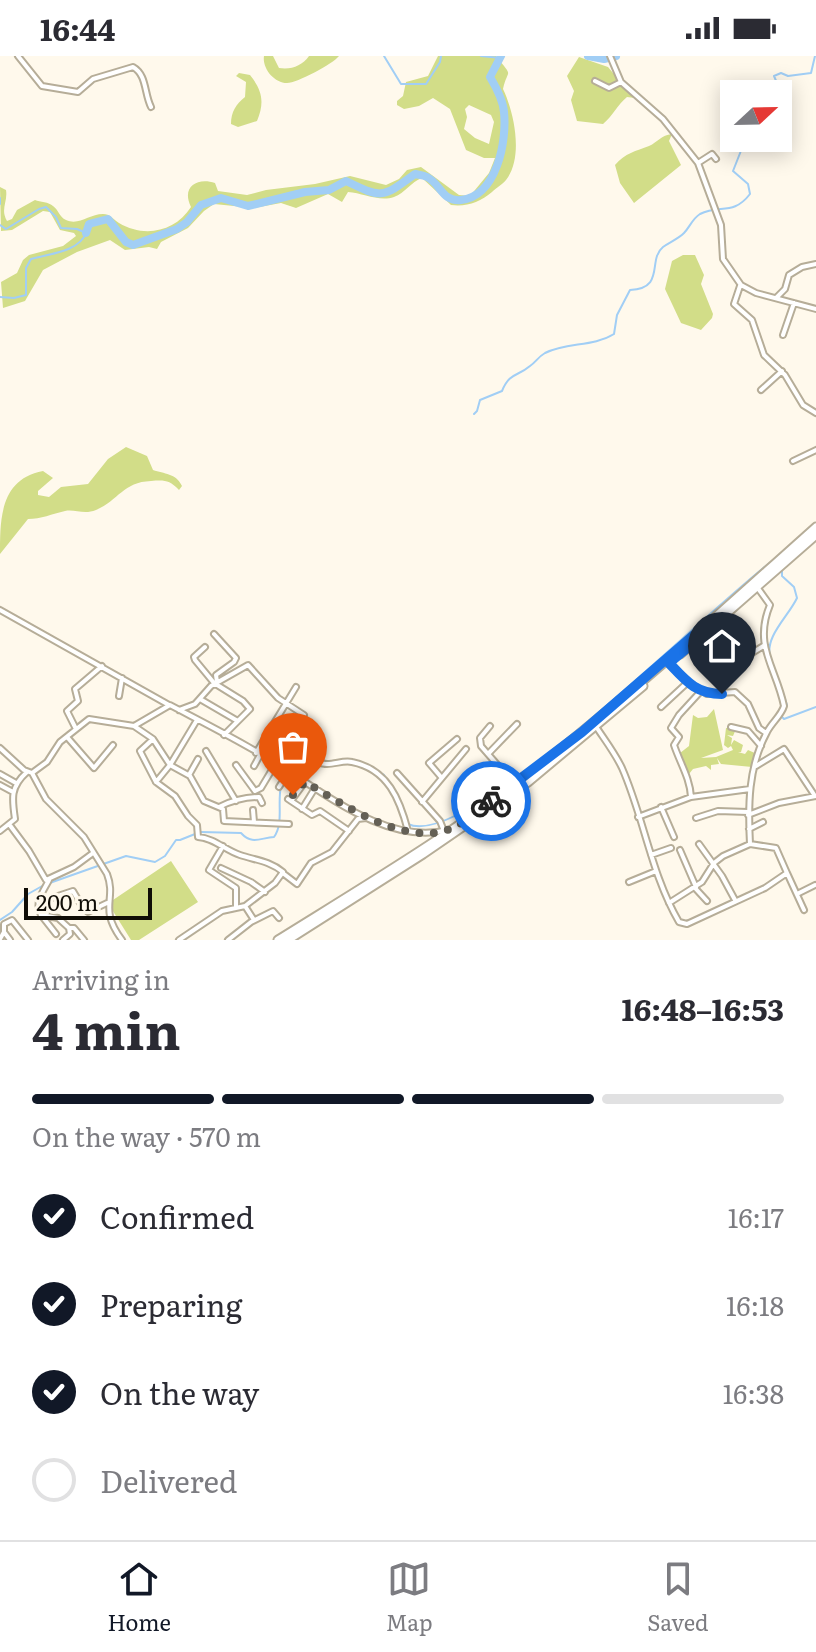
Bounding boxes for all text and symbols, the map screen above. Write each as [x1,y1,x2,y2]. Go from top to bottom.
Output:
text: 16:44 [40,6,115,50]
north arrow [720,80,792,152]
map controls [720,80,792,152]
pin [688,612,756,694]
icon: home [700,624,744,668]
pin [259,713,327,795]
icon: bag [271,725,315,769]
courier [451,761,531,841]
icon: bike [469,779,513,823]
scale bar [24,884,152,920]
text: 200 m [36,885,98,918]
text: Arriving in [32,959,170,998]
text: 16:48–16:53 [621,986,784,1030]
text: 4 min [32,989,181,1066]
text: On the way · 570 m [32,1116,261,1155]
icon: check [32,1194,76,1238]
text: Confirmed [100,1194,254,1238]
text: 16:17 [728,1197,784,1236]
icon: check [32,1282,76,1326]
text: Preparing [100,1282,242,1326]
text: 16:18 [726,1285,784,1324]
icon: check [32,1370,76,1414]
text: On the way [100,1370,259,1414]
text: 16:38 [723,1373,784,1412]
text: Delivered [100,1458,237,1502]
tab: Home [107,1557,171,1638]
tab: Map [386,1557,433,1638]
tab: Saved [647,1557,709,1638]

